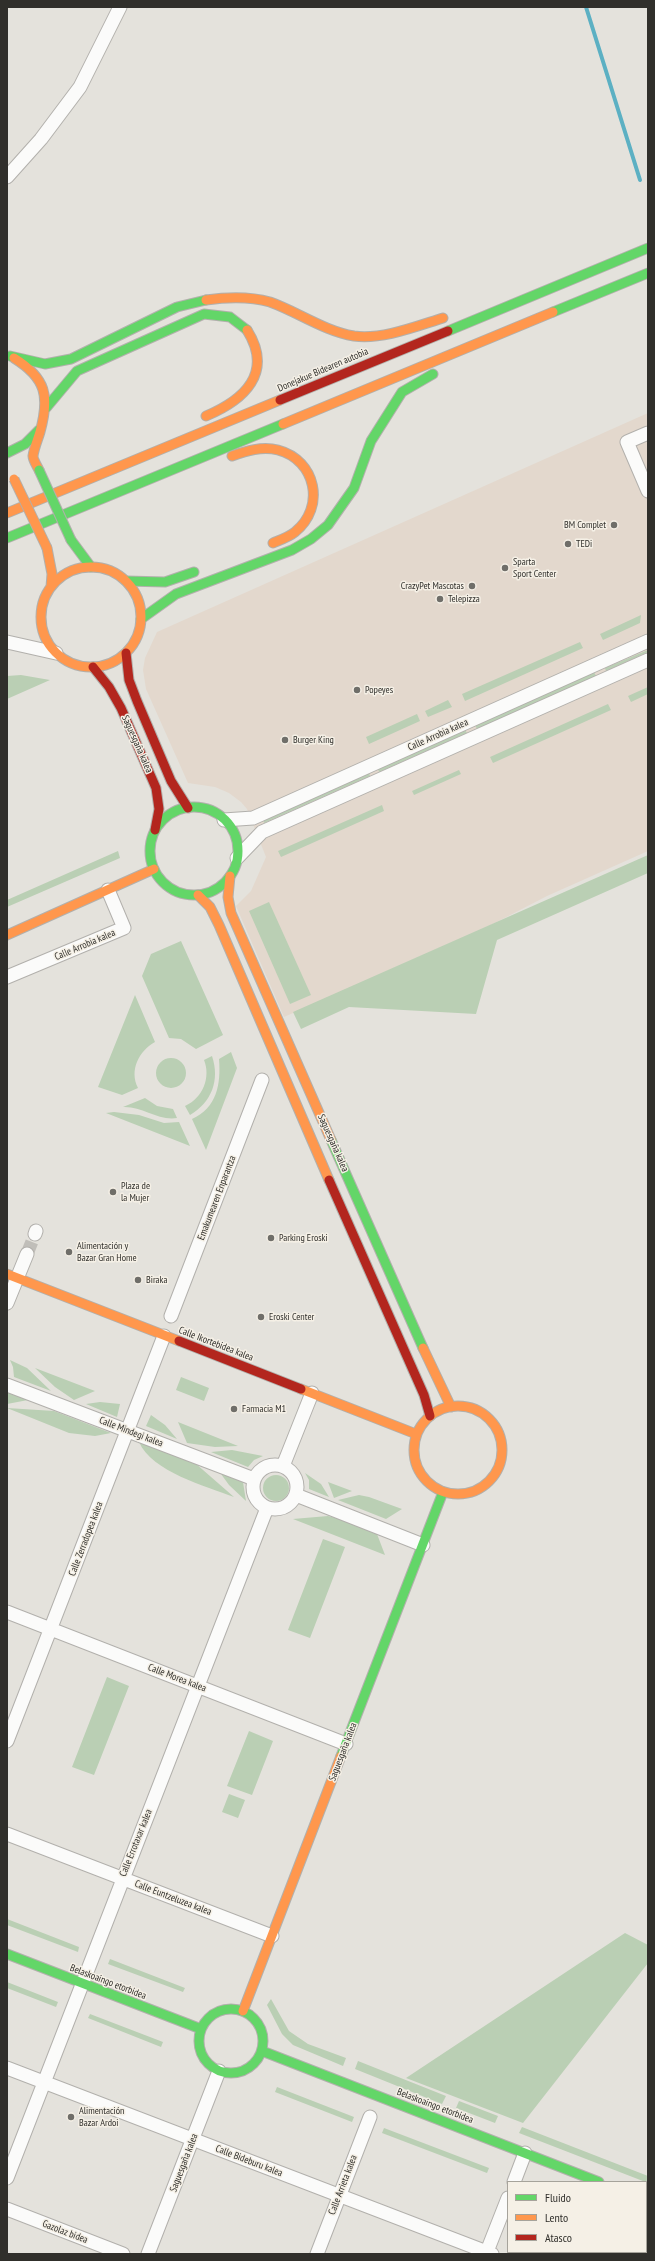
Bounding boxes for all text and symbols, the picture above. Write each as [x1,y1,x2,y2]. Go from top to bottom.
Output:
street label: Donejakue Bidearen autobia [276,345,370,395]
place label: BM Complet [564,519,606,531]
marker: BM Complet [609,520,619,530]
place label: TEDi [576,538,592,550]
marker: TEDi [563,539,573,549]
place label: Sparta Sport Center [513,556,556,580]
marker: Sparta Sport Center [500,563,510,573]
place label: CrazyPet Mascotas [401,580,464,592]
marker: CrazyPet Mascotas [467,581,477,591]
place label: Telepizza [448,593,480,605]
marker: Telepizza [435,594,445,604]
place label: Popeyes [365,684,393,696]
marker: Popeyes [352,685,362,695]
street label: Saguesgaña kalea [119,713,155,775]
street label: Calle Arrobia kalea [406,716,470,754]
place label: Burger King [293,734,334,746]
marker: Burger King [280,735,290,745]
street label: Calle Arrobia kalea [53,927,117,963]
street label: Saguesgaña kalea [315,1112,351,1174]
street label: Emakumearen Enparantza [195,1154,239,1242]
place label: Plaza de la Mujer [121,1180,150,1204]
marker: Plaza de la Mujer [108,1187,118,1197]
place label: Parking Eroski [279,1232,328,1244]
marker: Parking Eroski [266,1233,276,1243]
place label: Alimentación y Bazar Gran Home [77,1240,137,1264]
marker: Alimentación y Bazar Gran Home [64,1247,74,1257]
place label: Biraka [146,1274,167,1286]
marker: Biraka [133,1275,143,1285]
place label: Eroski Center [269,1311,314,1323]
marker: Eroski Center [256,1312,266,1322]
street label: Calle Ikortebidea kalea [177,1324,255,1364]
place label: Farmacia M1 [242,1403,286,1415]
marker: Farmacia M1 [229,1404,239,1414]
street label: Calle Mindegi kalea [97,1414,165,1450]
street label: Calle Zerradopea kalea [66,1500,106,1578]
street label: Calle Morea kalea [146,1661,208,1695]
street label: Saguesgaña kalea [326,1721,360,1783]
street label: Calle Errotaxar kalea [117,1808,155,1878]
street label: Calle Euntzeluzea kalea [133,1878,213,1918]
street label: Belaskoaingo etorbidea [68,1962,148,2002]
street label: Belaskoaingo etorbidea [395,2086,475,2126]
place label: Alimentación Bazar Ardoi [79,2105,124,2128]
marker: Alimentación Bazar Ardoi [66,2112,76,2122]
street label: Saguesgaña kalea [167,2132,201,2194]
street label: Calle Bideburu kalea [214,2143,284,2179]
street label: Calle Arrieta kalea [326,2153,360,2217]
legend [507,2181,647,2253]
text: Fluido [545,2190,571,2205]
text: Lento [545,2210,568,2225]
street label: Gazolaz bidea [41,2218,89,2246]
text: Atasco [545,2230,572,2245]

